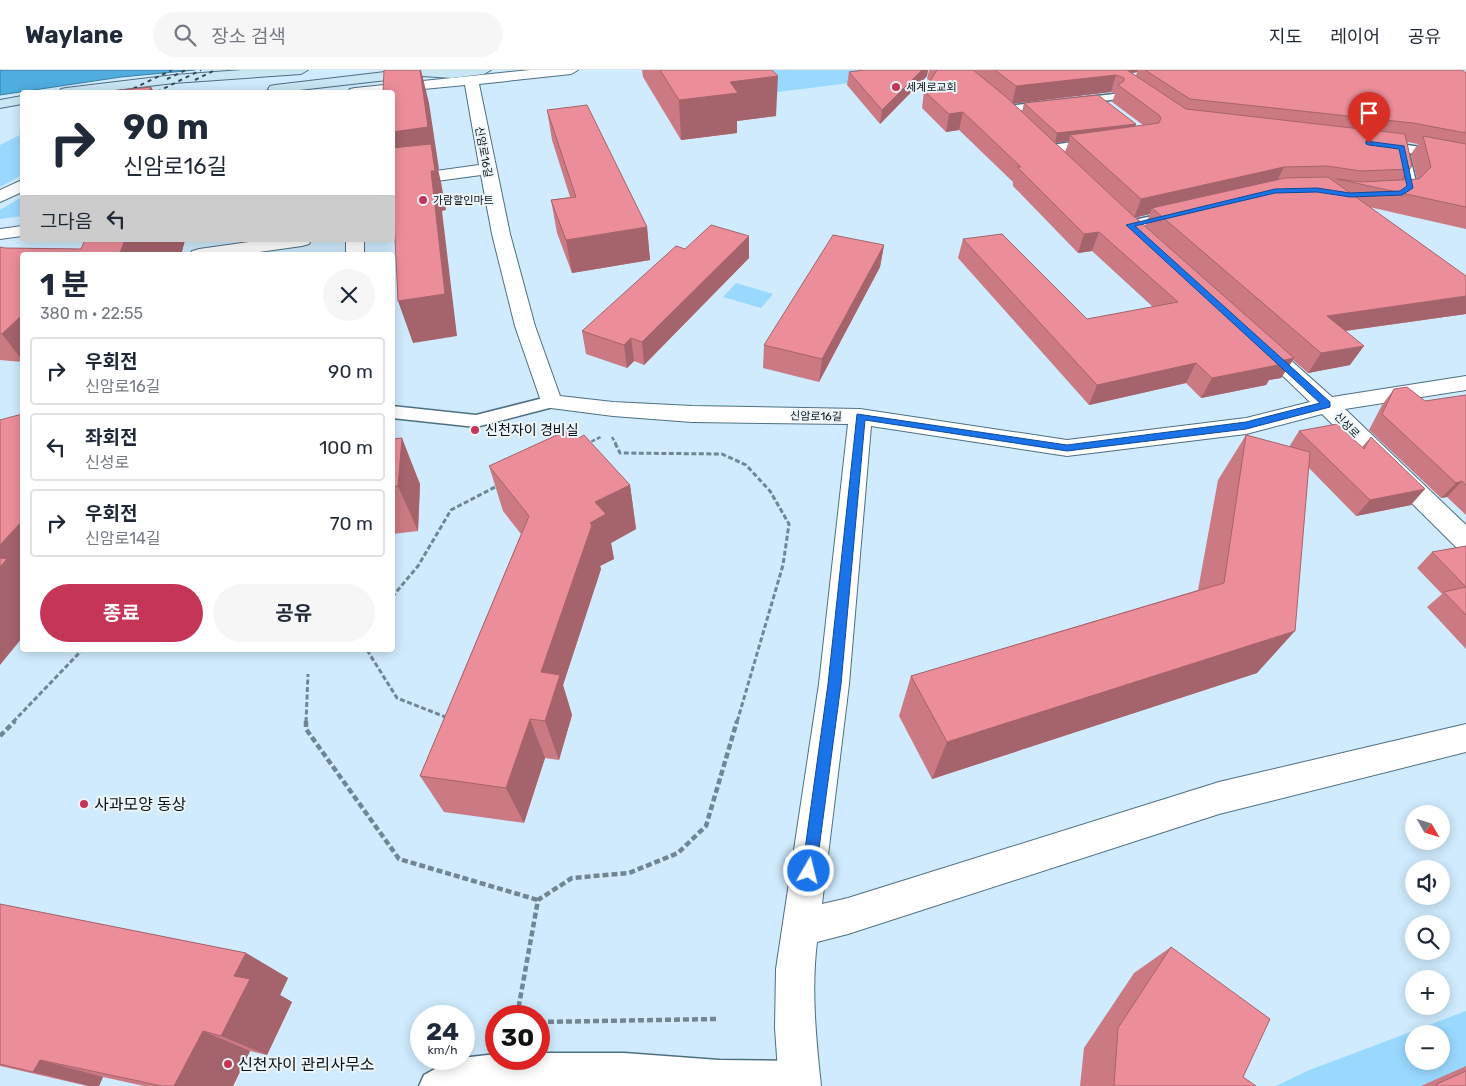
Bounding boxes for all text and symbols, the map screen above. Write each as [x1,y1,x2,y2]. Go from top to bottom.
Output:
search box [153,12,503,57]
text: Waylane [25,21,123,49]
icon: search [171,21,199,49]
text: 장소 검색 [211,25,286,48]
text: 지도 [1269,26,1302,48]
text: 레이어 [1330,26,1380,48]
text: 공유 [1408,26,1441,48]
marker: 세계로교회 [890,81,902,93]
place label: 세계로교회 [906,81,957,94]
pin [1348,92,1390,143]
icon: arrive [1355,99,1383,127]
text: 90 m [123,106,209,148]
icon: right [40,110,105,175]
street label: 신암로16길 [472,125,495,179]
text: 신암로16길 [123,153,227,180]
marker: 가람할인마트 [417,194,429,206]
place label: 가람할인마트 [433,194,494,207]
icon: left [102,205,130,233]
text: 그다음 [40,210,92,233]
text: 1 분 [40,267,89,303]
button: close [323,269,375,321]
text: 380 m · 22:55 [40,304,143,323]
text: 우회전 [85,350,137,373]
icon: right [42,357,70,385]
text: 90 m [328,360,373,383]
text: 신암로16길 [85,377,160,396]
street label: 신암로16길 [790,410,842,423]
street label: 신성로 [1331,410,1362,441]
place label: 신천자이 경비실 [485,422,579,439]
marker: 신천자이 경비실 [469,424,481,436]
text: 좌회전 [85,426,137,449]
icon: left [42,433,70,461]
text: 100 m [319,436,373,459]
text: 신성로 [85,453,129,472]
text: 우회전 [85,502,137,525]
icon: right [42,509,70,537]
text: 70 m [330,512,373,535]
text: 신암로14길 [85,529,161,548]
button: 종료 [40,584,203,642]
button: 공유 [213,584,375,642]
place label: 사과모양 동상 [94,795,187,814]
marker: 사과모양 동상 [78,798,90,810]
north arrow [1405,805,1450,850]
map controls [1405,805,1450,1070]
position arrow [782,844,834,896]
button: sound [1405,860,1450,905]
button: search [1405,915,1450,960]
button: + [1405,970,1450,1015]
speed limit sign: 30 [485,1005,550,1070]
text: 24 [426,1017,459,1046]
button: − [1405,1025,1450,1070]
text: km/h [428,1043,457,1057]
place label: 신천자이 관리사무소 [238,1055,374,1074]
marker: 신천자이 관리사무소 [222,1058,234,1070]

